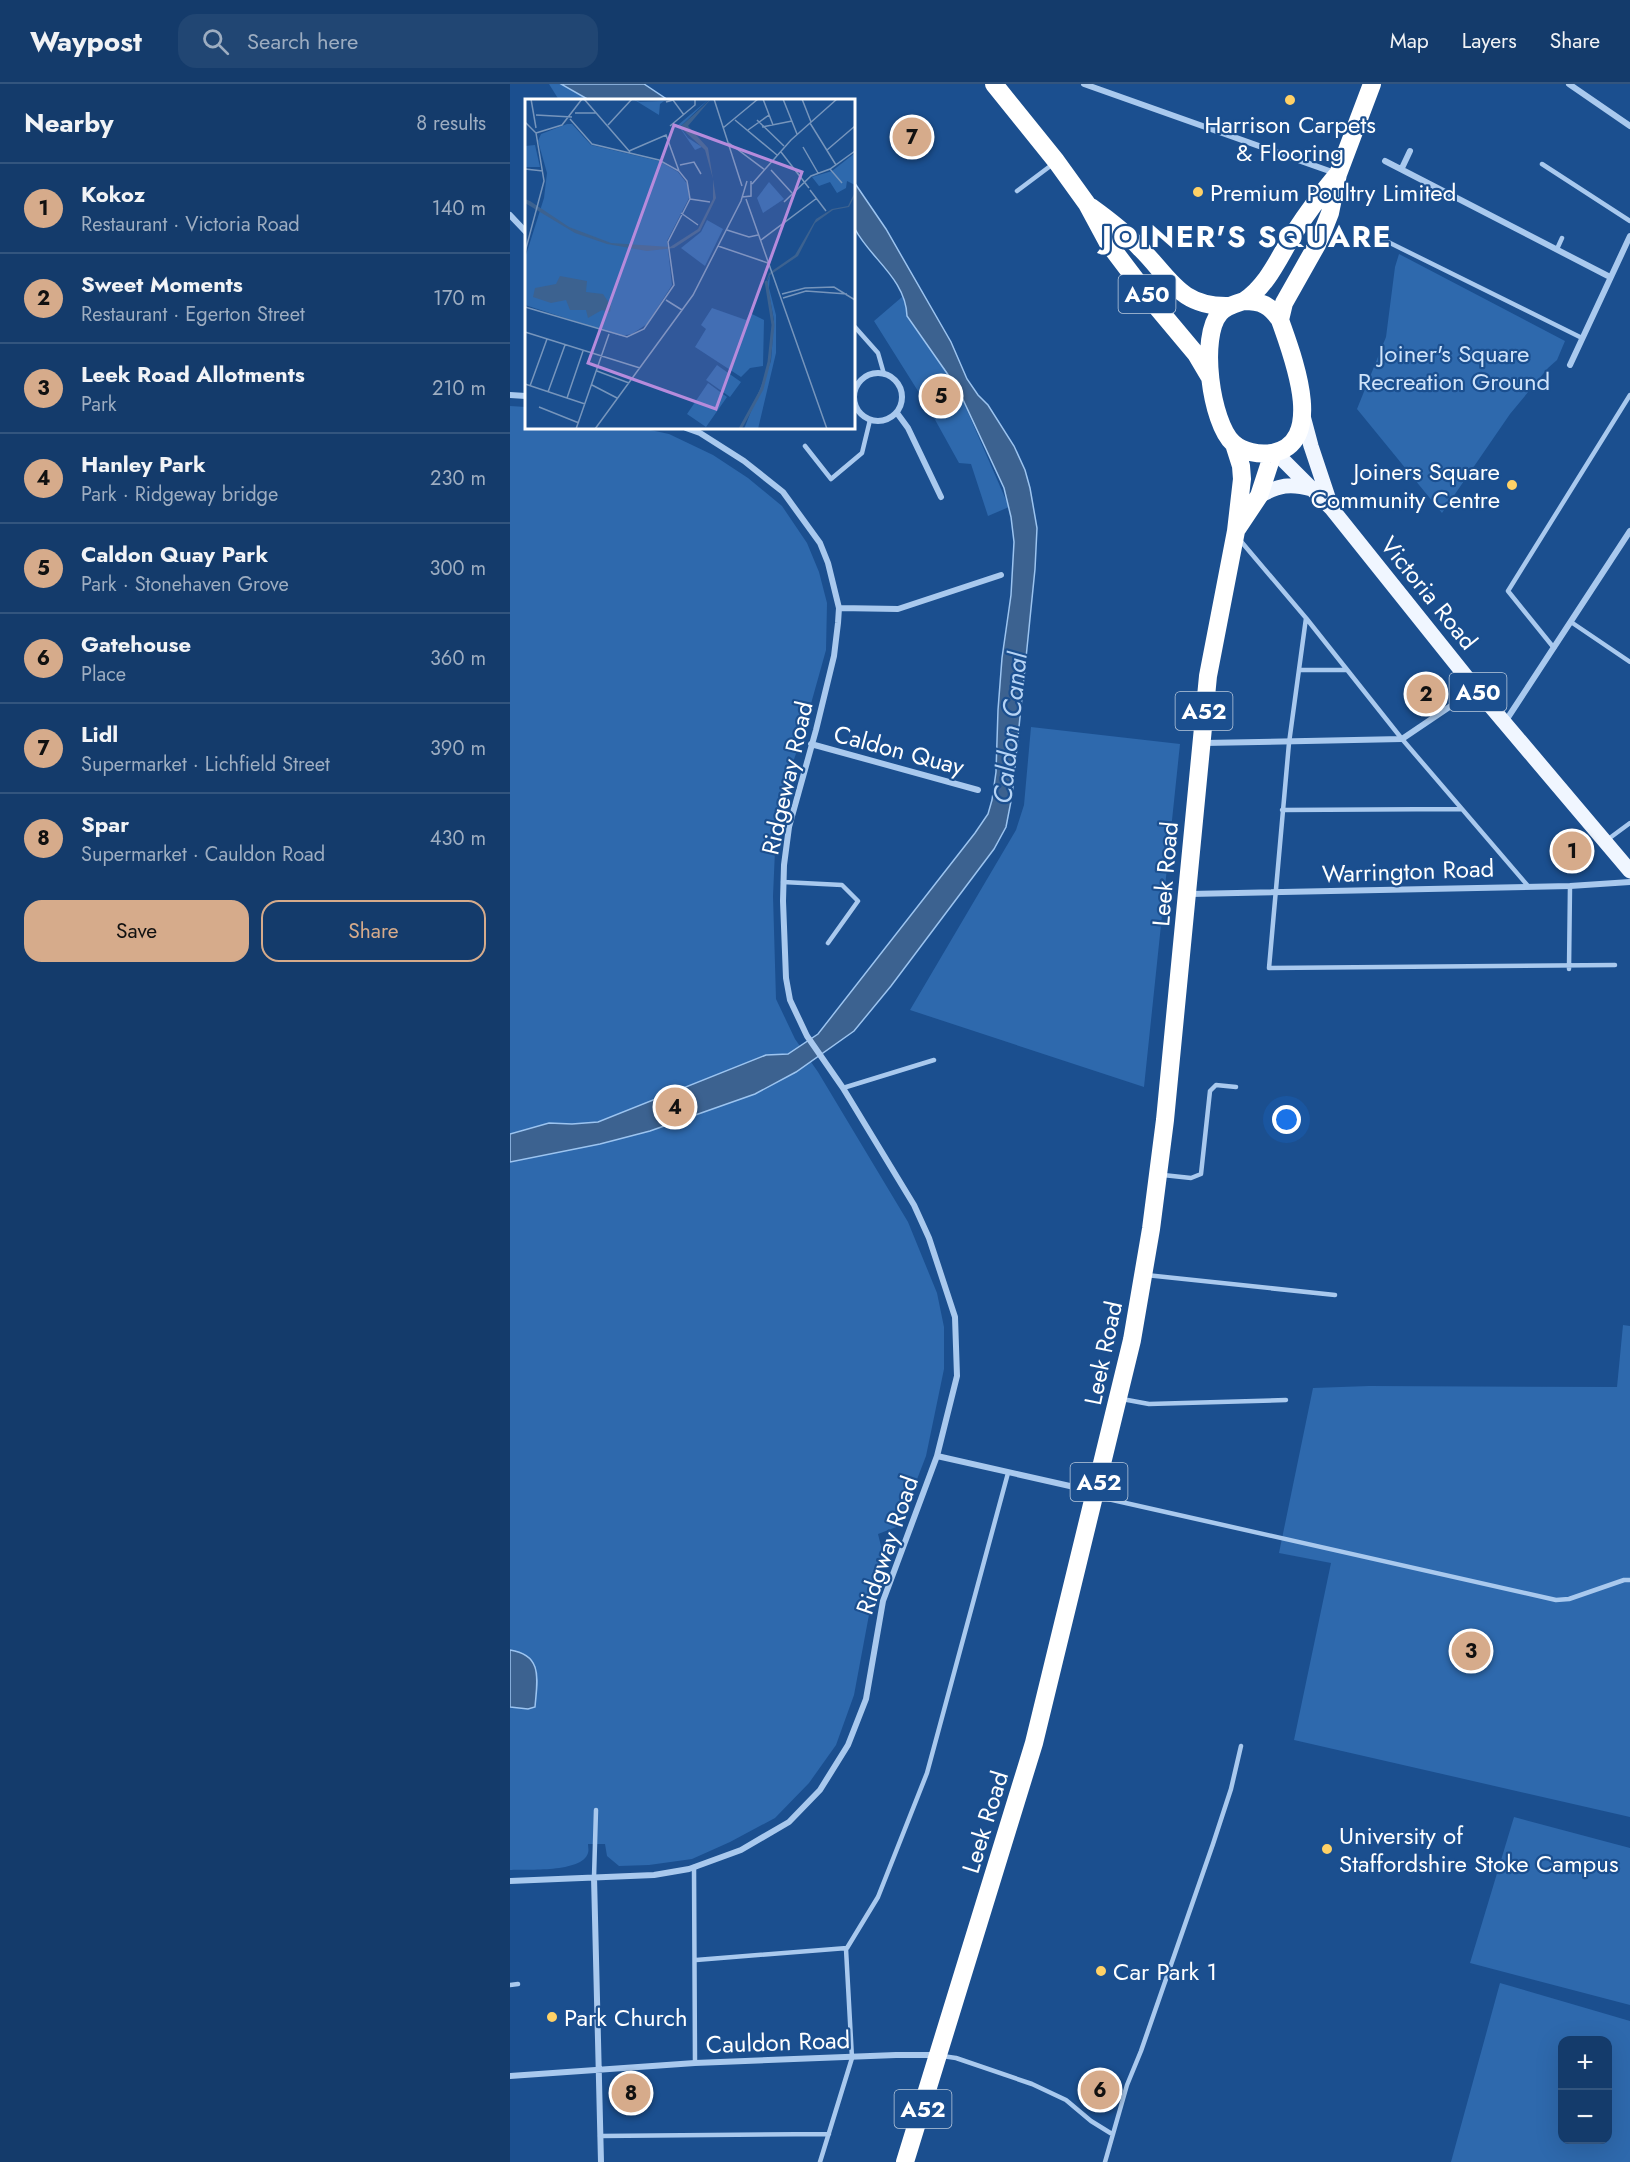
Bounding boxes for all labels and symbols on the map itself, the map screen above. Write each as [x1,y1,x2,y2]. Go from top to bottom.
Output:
marker: Harrison Carpets & Flooring [1283,93,1297,107]
inset map [525,99,855,429]
place label: Harrison Carpets & Flooring [1204,107,1376,170]
pin: 7 [892,115,932,160]
place label: Premium Poultry Limited [1210,175,1456,210]
marker: Premium Poultry Limited [1191,185,1205,199]
district label: JOINER'S SQUARE [1097,215,1392,258]
road number: A50 [1118,275,1176,313]
park label: Joiner's Square Recreation Ground [1358,336,1550,399]
pin: 5 [922,374,960,418]
place label: Joiners Square Community Centre [1311,454,1500,517]
marker: Joiners Square Community Centre [1505,478,1519,492]
street label: Victoria Road [1372,529,1486,657]
water label: Caldon Canal [983,649,1037,805]
pin: 2 [1406,672,1446,716]
road number: A50 [1450,673,1506,711]
road number: A52 [1176,692,1232,730]
street label: Ridgeway Road [752,698,822,858]
street label: Caldon Quay [830,716,968,784]
street label: Leek Road [1143,820,1187,928]
pin: 1 [1552,828,1592,873]
street label: Warrington Road [1321,851,1495,891]
pin: 4 [656,1084,694,1130]
your location [1272,1105,1301,1134]
street label: Leek Road [1075,1298,1131,1408]
road number: A52 [1070,1463,1128,1501]
street label: Ridgway Road [847,1471,927,1619]
pin: 3 [1452,1628,1490,1674]
street label: Leek Road [953,1767,1017,1877]
place label: University of Staffordshire Stoke Campus [1339,1818,1619,1881]
marker: University of Staffordshire Stoke Campus [1320,1842,1334,1856]
place label: Car Park 1 [1113,1954,1217,1989]
marker: Car Park 1 [1094,1964,1108,1978]
place label: Park Church [564,2000,688,2035]
marker: Park Church [545,2010,559,2024]
street label: Cauldon Road [705,2022,851,2062]
pin: 6 [1080,2068,1120,2112]
pin: 8 [612,2070,650,2116]
road number: A52 [894,2090,952,2128]

